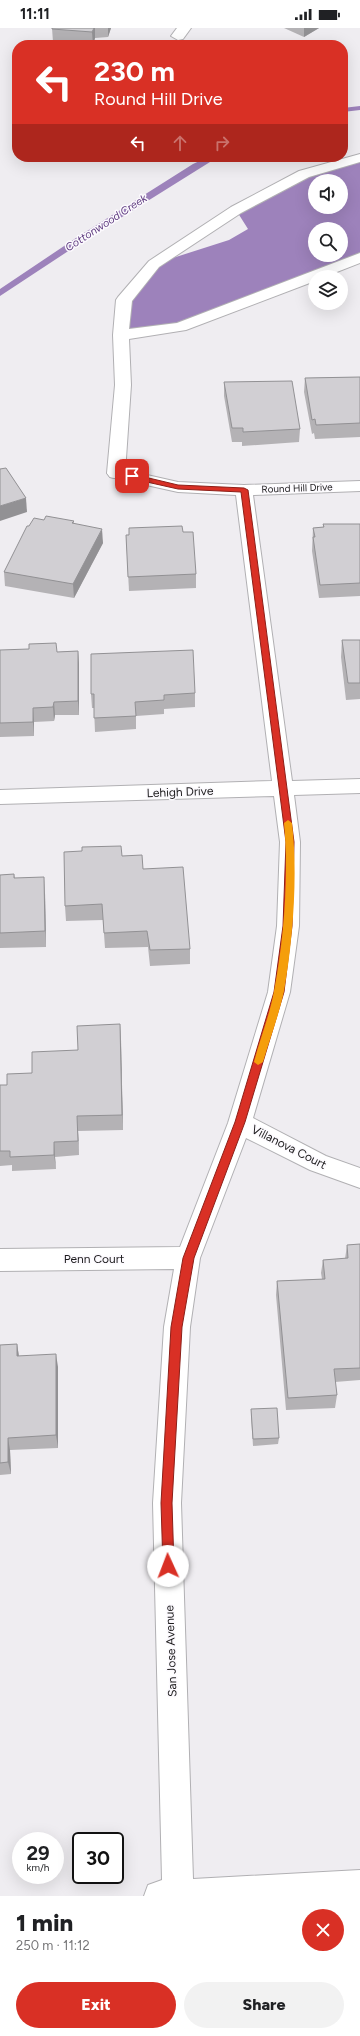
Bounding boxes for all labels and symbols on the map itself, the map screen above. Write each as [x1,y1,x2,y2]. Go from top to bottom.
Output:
water label: Cottonwood Creek [63,191,150,254]
pin [115,459,149,493]
street label: Round Hill Drive [261,480,333,496]
street label: Lehigh Drive [146,784,214,800]
street label: Villanova Court [249,1122,329,1172]
street label: Penn Court [64,1252,125,1266]
position arrow [147,1545,189,1587]
street label: San Jose Avenue [162,1604,180,1697]
speed limit sign: 30 [72,1832,124,1884]

